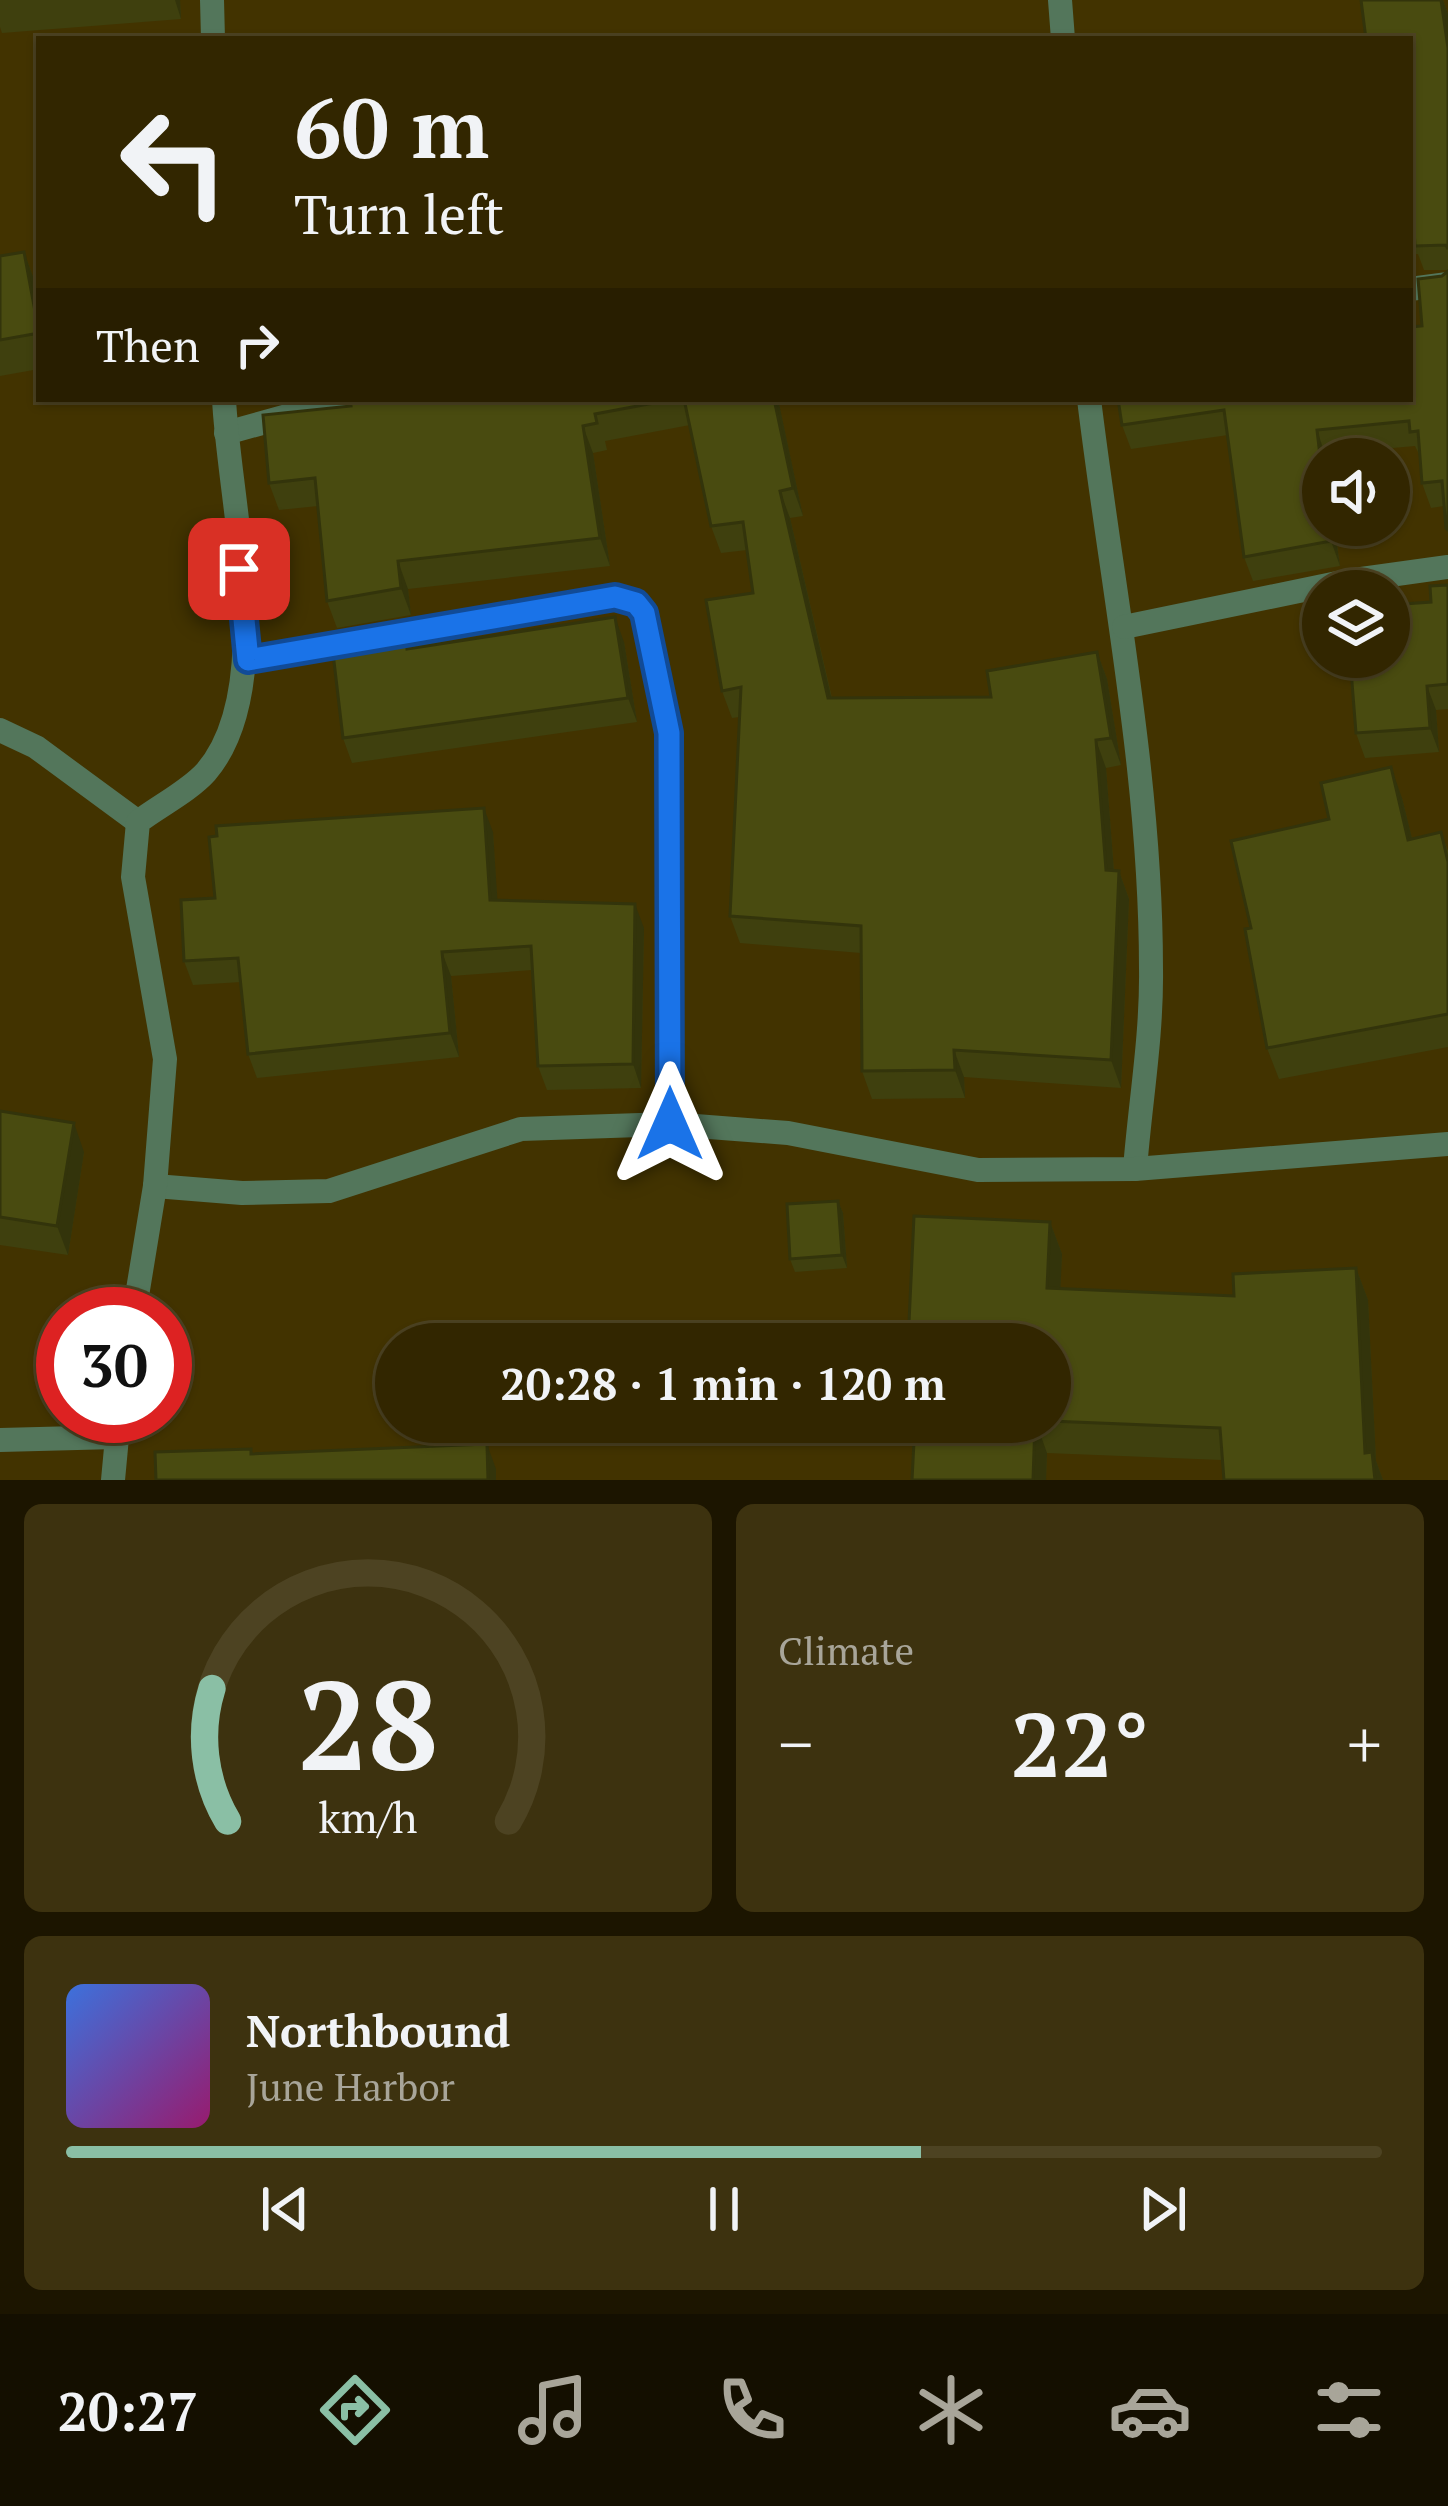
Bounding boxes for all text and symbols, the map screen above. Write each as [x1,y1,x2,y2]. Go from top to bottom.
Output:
text: 60 m [294,71,489,182]
icon: left [96,84,252,240]
text: Turn left [294,178,504,249]
icon: right [224,312,290,378]
text: Then [96,315,200,375]
map controls [1302,438,1410,678]
button: sound [1302,438,1410,546]
pin [188,518,290,620]
icon: arrive [206,536,272,602]
button: layers [1302,570,1410,678]
position arrow [607,1061,733,1187]
speed limit sign: 30 [36,1287,192,1443]
text: 20:28 · 1 min · 120 m [500,1353,946,1413]
text: Climate [778,1624,914,1676]
text: 28 [297,1640,439,1806]
text: 22° [1011,1683,1149,1803]
text: − [778,1699,813,1787]
text: + [1347,1699,1382,1787]
text: km/h [318,1788,418,1845]
text: Northbound [246,2000,510,2060]
text: June Harbor [246,2060,455,2112]
icon: previous [252,2176,318,2242]
icon: pause [691,2176,757,2242]
icon: next [1130,2176,1196,2242]
icon: directions [313,2368,397,2452]
icon: music [511,2368,595,2452]
icon: phone [710,2368,794,2452]
icon: climate [909,2368,993,2452]
icon: car [1108,2368,1192,2452]
icon: filters [1307,2368,1391,2452]
text: 20:27 [57,2375,198,2446]

